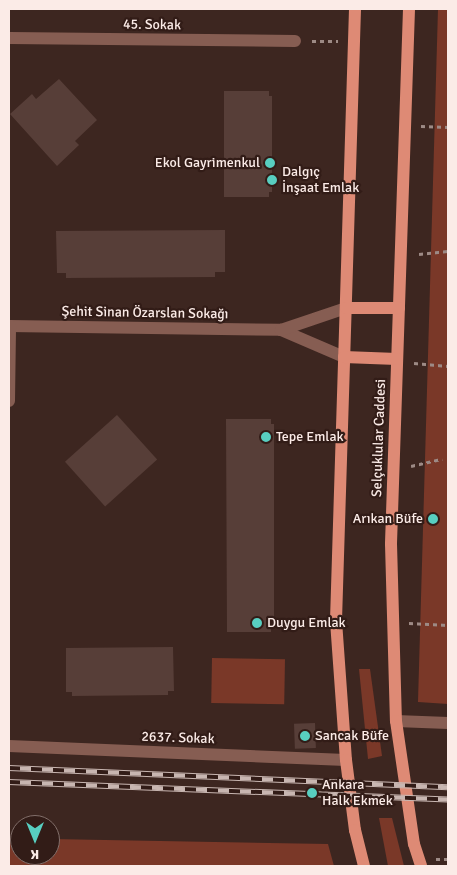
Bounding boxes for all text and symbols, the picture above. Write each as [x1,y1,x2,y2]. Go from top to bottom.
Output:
street label: 45. Sokak [123,16,181,34]
place label: Ekol Gayrimenkul [155,155,260,171]
marker: Ekol Gayrimenkul [264,157,276,169]
place label: Dalgıç İnşaat Emlak [282,164,359,196]
marker: Dalgıç İnşaat Emlak [266,174,278,186]
street label: Şehit Sinan Özarslan Sokağı [61,303,229,323]
street label: Selçuklular Caddesi [369,379,389,497]
place label: Tepe Emlak [276,429,344,445]
marker: Tepe Emlak [260,431,272,443]
place label: Arıkan Büfe [353,511,423,527]
marker: Arıkan Büfe [427,513,439,525]
place label: Duygu Emlak [267,615,346,631]
marker: Duygu Emlak [251,617,263,629]
street label: 2637. Sokak [141,728,215,748]
place label: Sancak Büfe [315,728,389,744]
marker: Sancak Büfe [299,730,311,742]
place label: Ankara Halk Ekmek [322,777,393,810]
marker: Ankara Halk Ekmek [306,787,318,799]
north arrow [10,815,60,865]
text: K [31,846,39,863]

